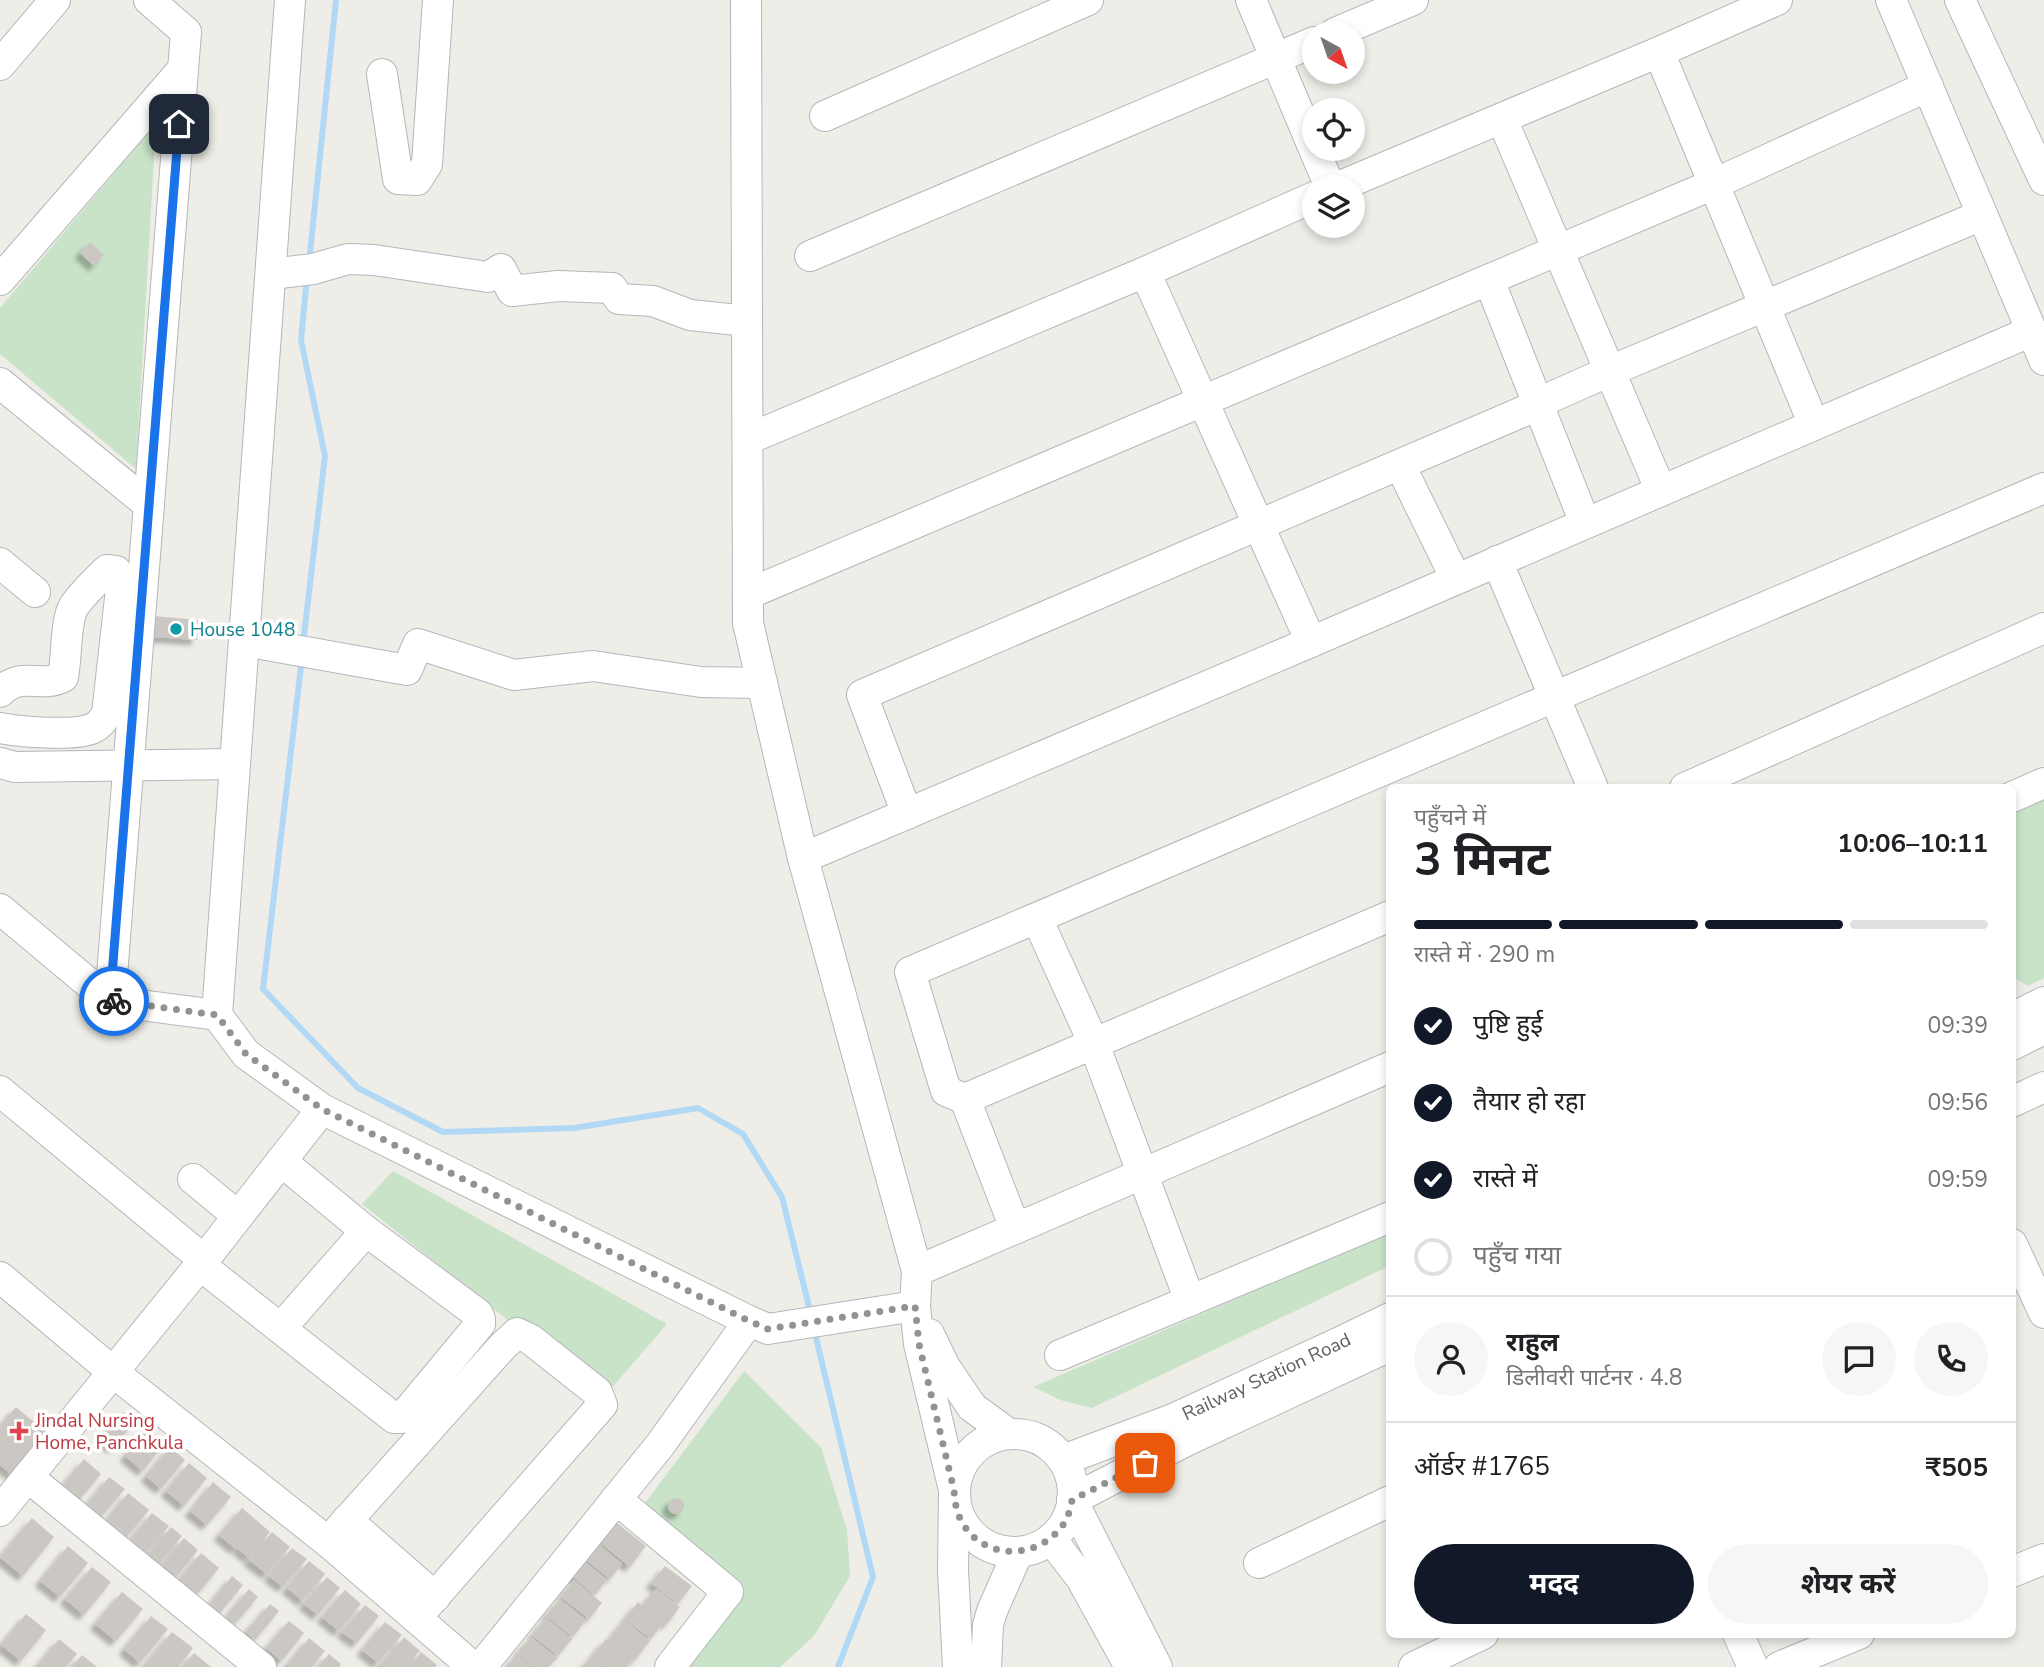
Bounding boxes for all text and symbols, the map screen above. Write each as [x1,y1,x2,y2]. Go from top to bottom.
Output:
north arrow [1302,21,1365,84]
map controls [1302,21,1365,238]
pin [149,94,209,154]
button: locate [1302,98,1365,161]
icon: home [160,105,198,143]
button: layers [1302,175,1365,238]
place label: House 1048 [190,617,295,643]
marker: House 1048 [168,621,184,637]
text: पहुँचने में [1414,802,1486,833]
text: 10:06–10:11 [1837,826,1988,861]
text: 3 मिनट [1414,828,1551,891]
text: रास्ते में · 290 m [1414,939,1555,970]
courier [79,966,149,1036]
icon: bike [95,982,133,1020]
icon: check [1414,1007,1452,1045]
text: पुष्टि हुई [1473,1007,1543,1042]
text: 09:39 [1928,1010,1988,1041]
icon: check [1414,1084,1452,1122]
text: तैयार हो रहा [1473,1084,1585,1119]
text: 09:56 [1928,1087,1988,1118]
icon: check [1414,1161,1452,1199]
text: रास्ते में [1473,1161,1538,1196]
text: 09:59 [1928,1164,1988,1195]
text: पहुँच गया [1473,1238,1561,1273]
button: person [1414,1322,1488,1396]
button: chat [1822,1322,1896,1396]
button: phone [1914,1322,1988,1396]
text: राहुल [1506,1325,1559,1360]
street label: Railway Station Road [1178,1327,1355,1427]
text: डिलीवरी पार्टनर · 4.8 [1506,1362,1683,1393]
place label: Jindal Nursing Home, Panchkula [34,1408,183,1456]
marker: Jindal Nursing Home, Panchkula [9,1421,29,1441]
pin [1115,1433,1175,1493]
icon: bag [1126,1444,1164,1482]
text: ऑर्डर #1765 [1414,1449,1550,1484]
text: ₹505 [1926,1450,1988,1485]
button: मदद [1414,1544,1694,1624]
button: शेयर करें [1708,1544,1988,1624]

